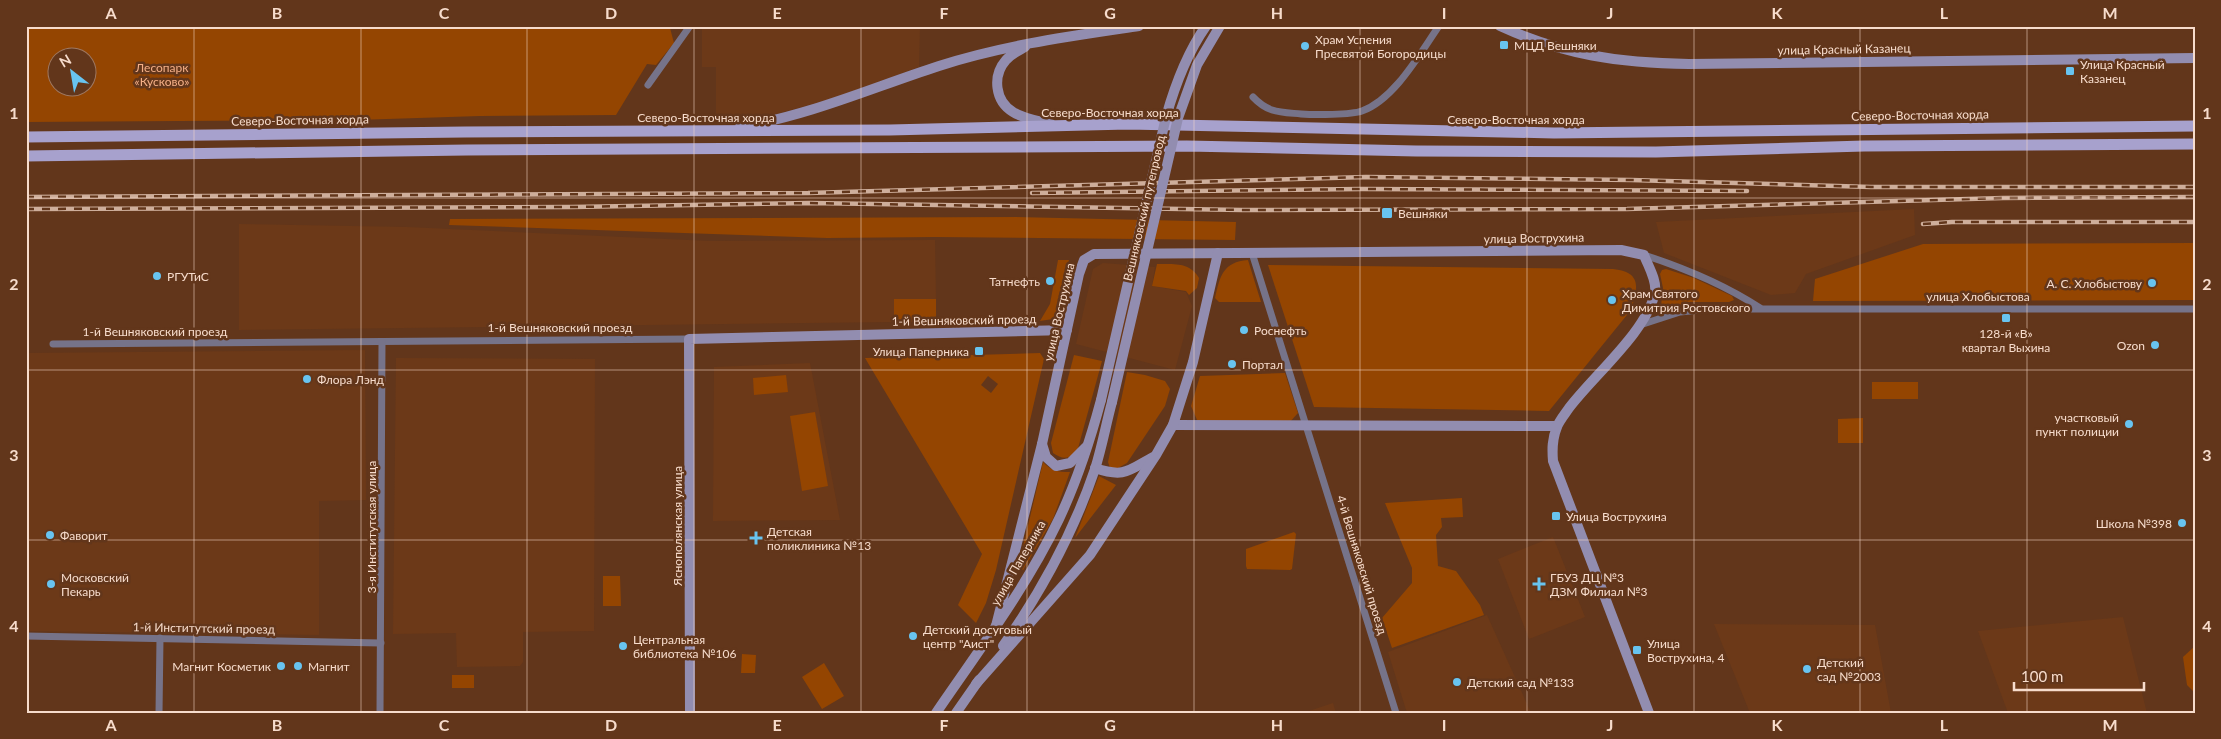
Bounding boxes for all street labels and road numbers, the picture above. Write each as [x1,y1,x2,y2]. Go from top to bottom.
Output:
street label: улица Красный Казанец [1777,40,1911,58]
street label: Северо-Восточная хорда [1041,105,1179,120]
street label: Северо-Восточная хорда [1851,106,1989,124]
street label: Северо-Восточная хорда [637,110,775,125]
street label: Северо-Восточная хорда [231,111,369,129]
street label: Северо-Восточная хорда [1447,112,1585,127]
street label: Вешняковский путепровод [1120,133,1168,282]
street label: улица Вострухина [1484,230,1584,246]
street label: улица Вострухина [1040,261,1078,363]
street label: улица Хлобыстова [1926,289,2030,304]
street label: 1-й Вешняковский проезд [891,311,1037,329]
street label: 1-й Вешняковский проезд [488,320,633,335]
street label: 1-й Вешняковский проезд [83,324,228,339]
street label: 3-я Институтская улица [364,461,379,593]
street label: Яснополянская улица [670,466,685,587]
street label: 4-й Вешняковский проезд [1334,494,1391,637]
street label: улица Паперника [987,518,1049,608]
street label: 1-й Институтский проезд [133,619,276,637]

